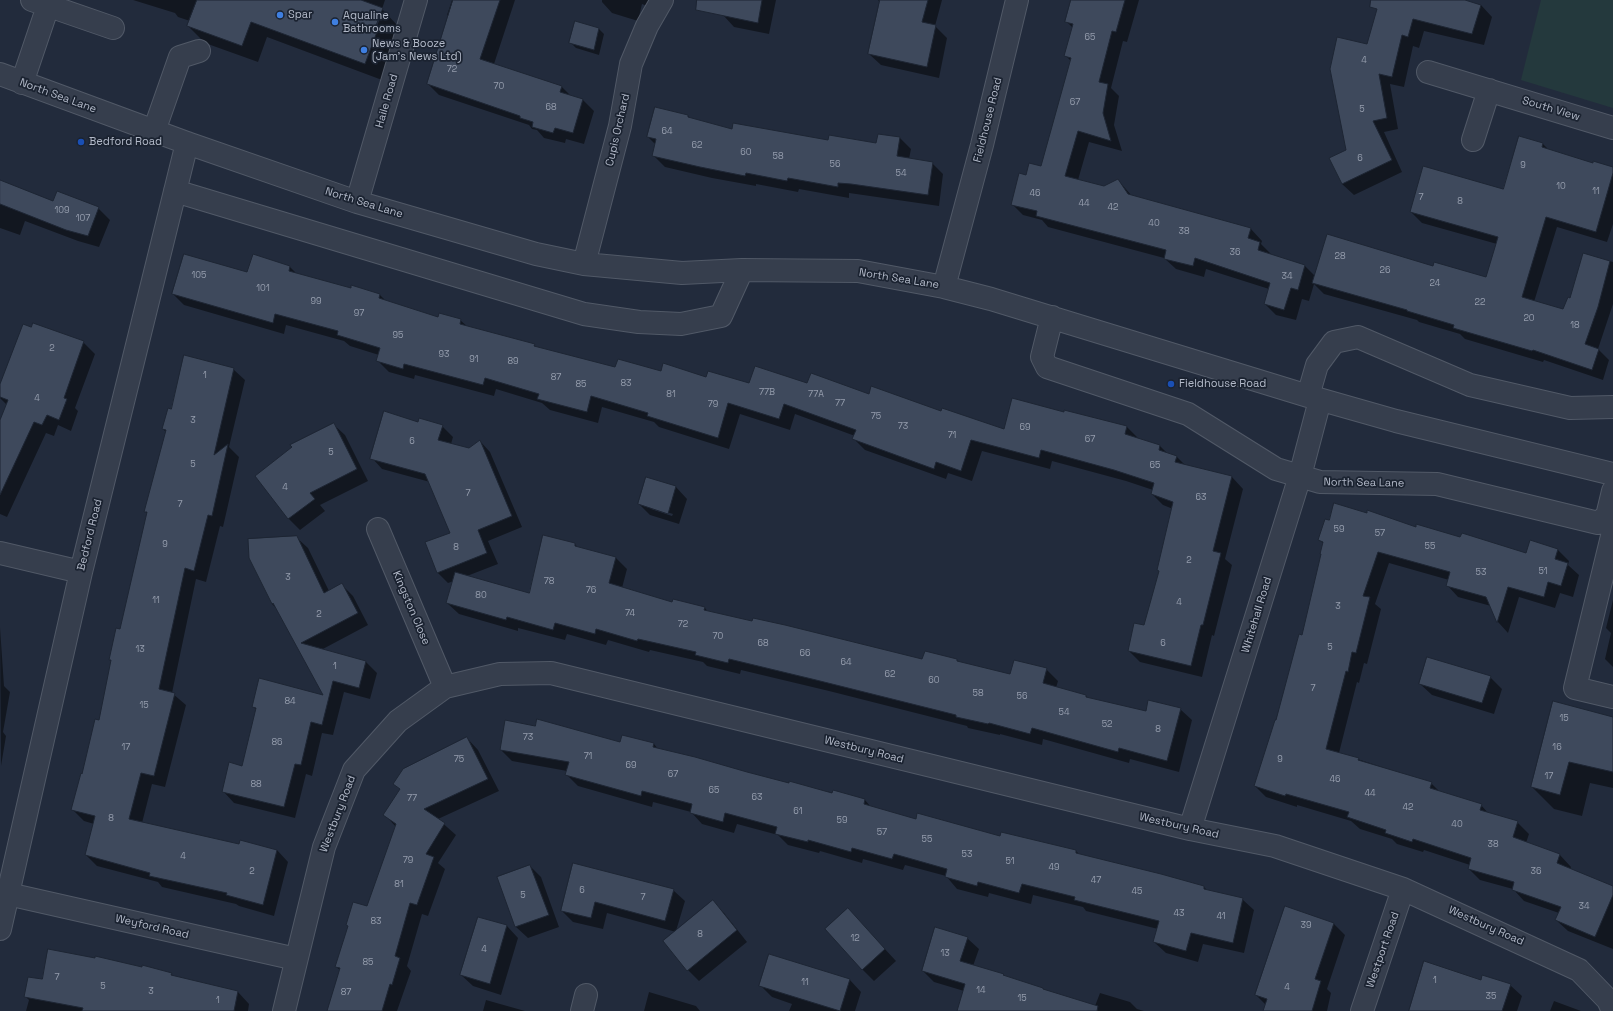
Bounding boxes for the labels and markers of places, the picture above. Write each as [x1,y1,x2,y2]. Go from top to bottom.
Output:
place label: Spar [288,8,312,22]
place label: Aqualine Bathrooms [343,9,401,35]
marker: Spar [275,10,285,20]
marker: Aqualine Bathrooms [330,17,340,27]
place label: News & Booze (Jam's News Ltd) [372,37,462,63]
marker: News & Booze (Jam's News Ltd) [359,45,369,55]
place label: Bedford Road [89,135,162,149]
marker: Bedford Road [76,137,86,147]
place label: Fieldhouse Road [1179,377,1266,391]
marker: Fieldhouse Road [1166,379,1176,389]

